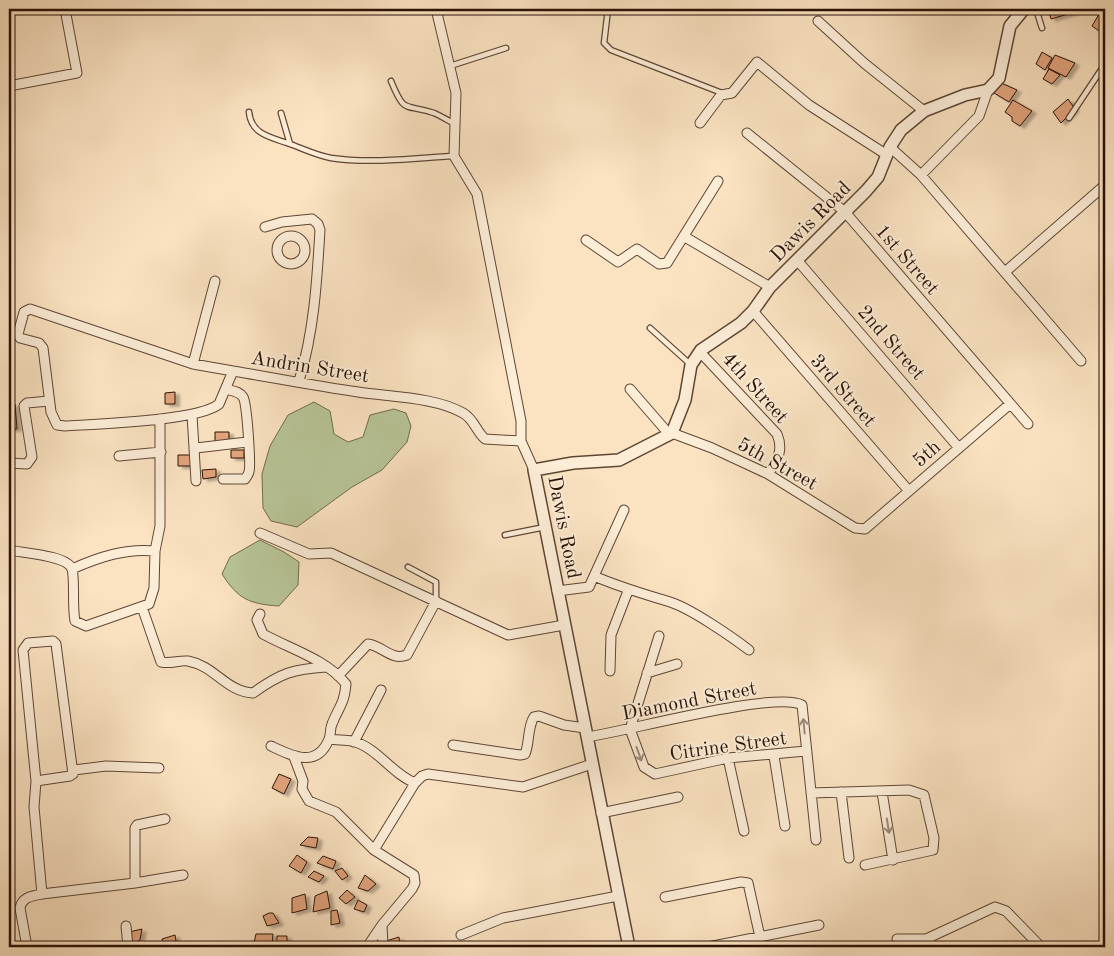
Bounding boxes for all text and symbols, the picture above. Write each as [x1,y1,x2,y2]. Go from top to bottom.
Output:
street label: Dawis Road [767,178,856,267]
street label: 1st Street [871,221,942,299]
street label: 2nd Street [853,302,928,384]
street label: Andrin Street [249,349,370,387]
street label: 4th Street [718,349,791,428]
street label: 3rd Street [806,351,879,431]
street label: 5th Street [734,435,820,495]
street label: 5th [910,437,945,472]
street label: Dawis Road [543,474,583,581]
street label: Diamond Street [620,679,758,725]
one-way arrow [799,718,809,734]
street label: Citrine Street [668,729,788,765]
one-way arrow [635,746,644,762]
one-way arrow [883,817,893,833]

